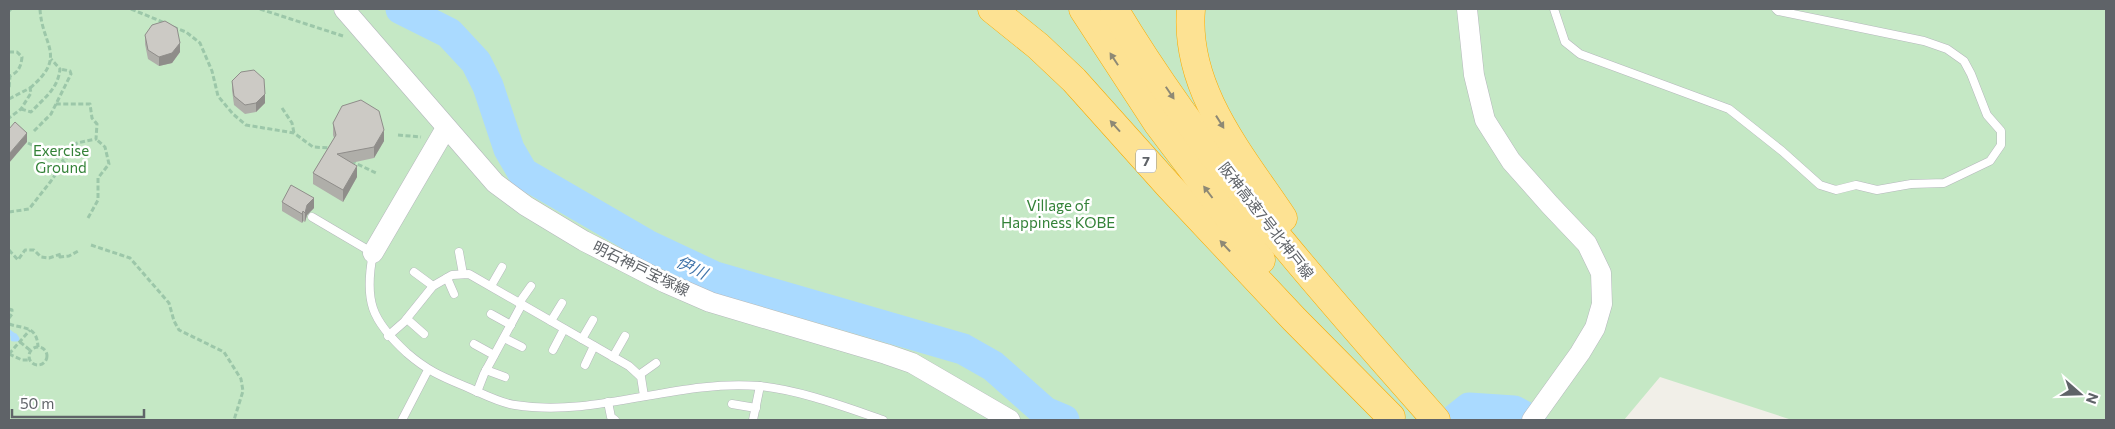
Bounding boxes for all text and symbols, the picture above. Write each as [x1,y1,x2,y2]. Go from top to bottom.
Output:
one-way arrow [1110,52,1119,65]
one-way arrow [1165,86,1175,100]
one-way arrow [1216,115,1225,128]
one-way arrow [1109,120,1121,132]
park label: Exercise Ground [33,141,89,176]
road number: 7 [1136,150,1156,172]
street label: 阪神高速7号北神戸線 [1216,159,1318,282]
one-way arrow [1202,186,1213,199]
park label: Village of Happiness KOBE [1001,196,1115,231]
street label: 明石神戸宝塚線 [590,237,693,299]
one-way arrow [1219,240,1231,252]
water label: 伊川 [674,251,713,283]
north arrow [2055,369,2105,419]
scale bar [12,386,145,418]
text: N [2083,391,2102,406]
text: 50 m [20,394,54,412]

